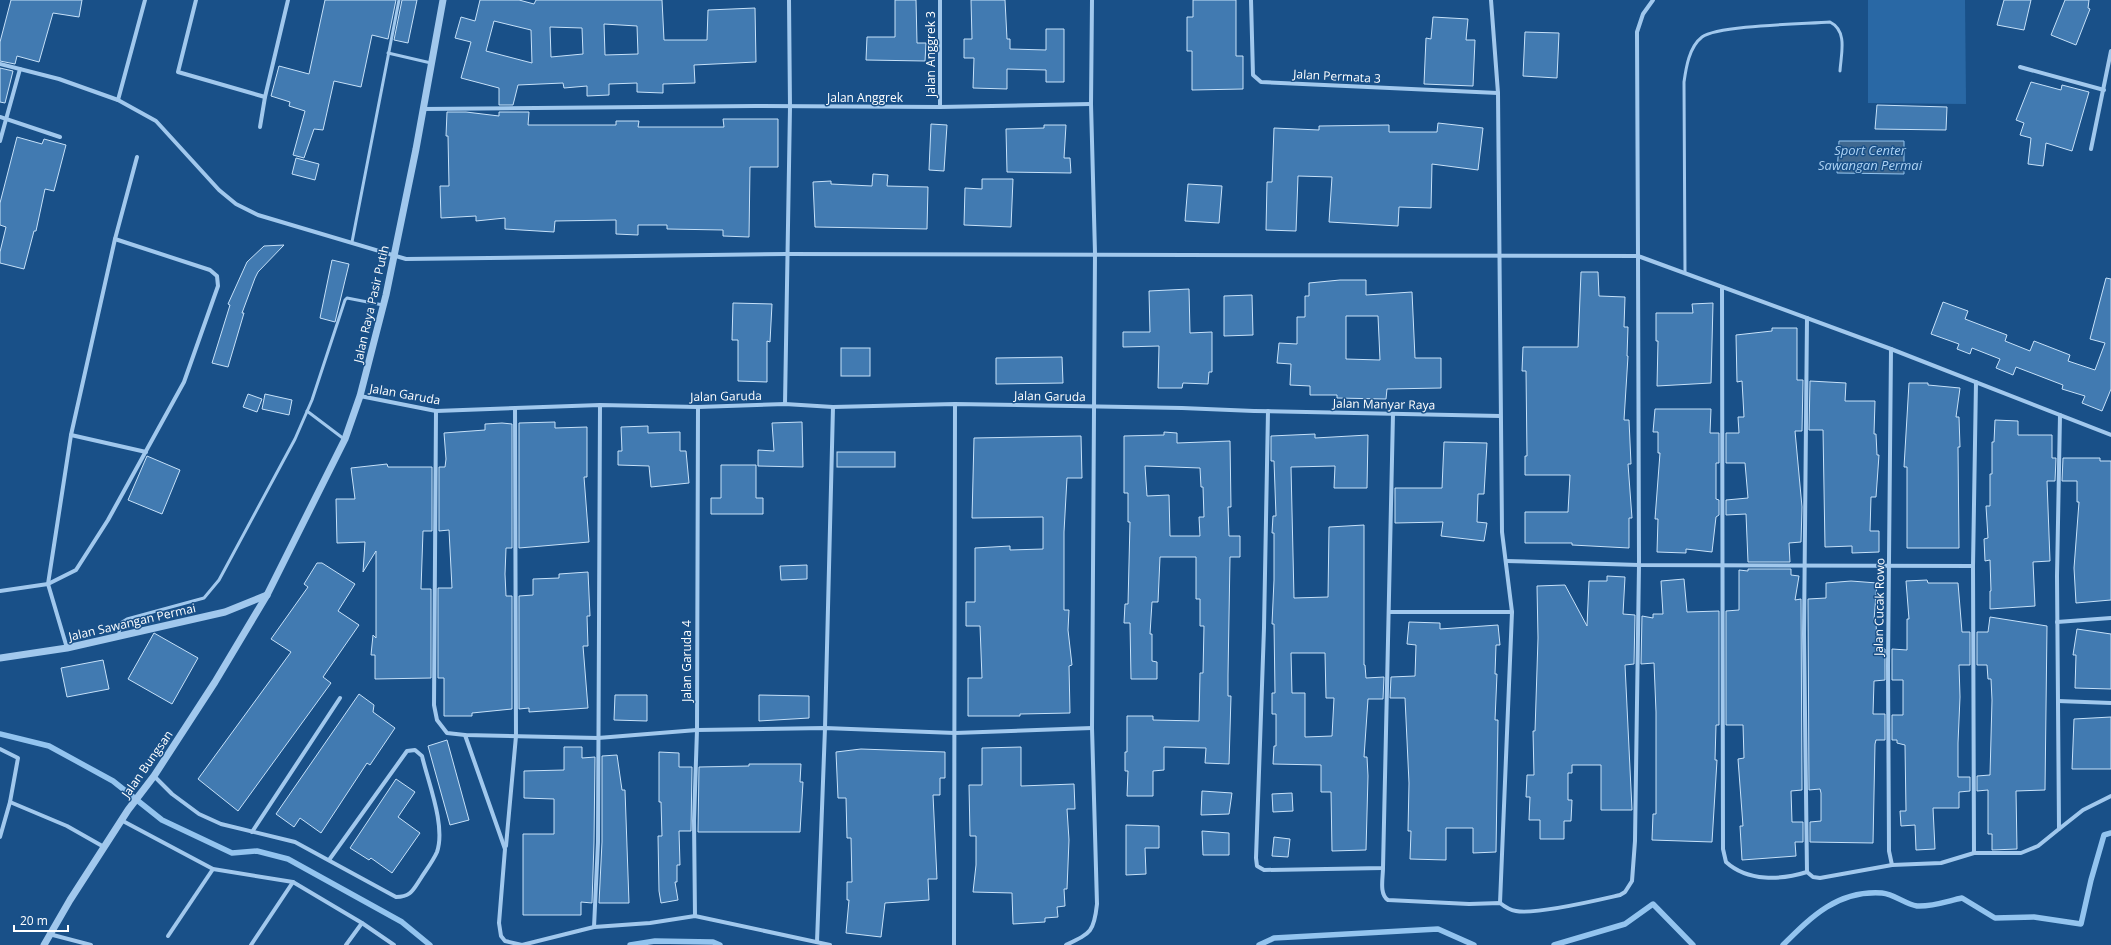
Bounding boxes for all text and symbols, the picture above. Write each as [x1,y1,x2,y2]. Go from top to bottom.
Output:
street label: Jalan Anggrek 3 [922,11,939,98]
street label: Jalan Permata 3 [1292,65,1381,87]
street label: Jalan Anggrek [826,89,904,106]
water label: Sport Center Sawangan Permai [1818,141,1923,174]
street label: Jalan Raya Pasir Putih [349,244,393,365]
street label: Jalan Garuda [367,379,442,409]
street label: Jalan Garuda [689,387,762,405]
street label: Jalan Garuda [1013,387,1086,405]
street label: Jalan Manyar Raya [1332,395,1435,413]
street label: Jalan Cucak Rowo [1870,558,1888,657]
street label: Jalan Sawangan Permai [66,599,197,645]
street label: Jalan Garuda 4 [678,620,695,703]
street label: Jalan Bungsan [117,727,177,802]
scale bar [14,907,68,933]
text: 20 m [20,912,48,929]

